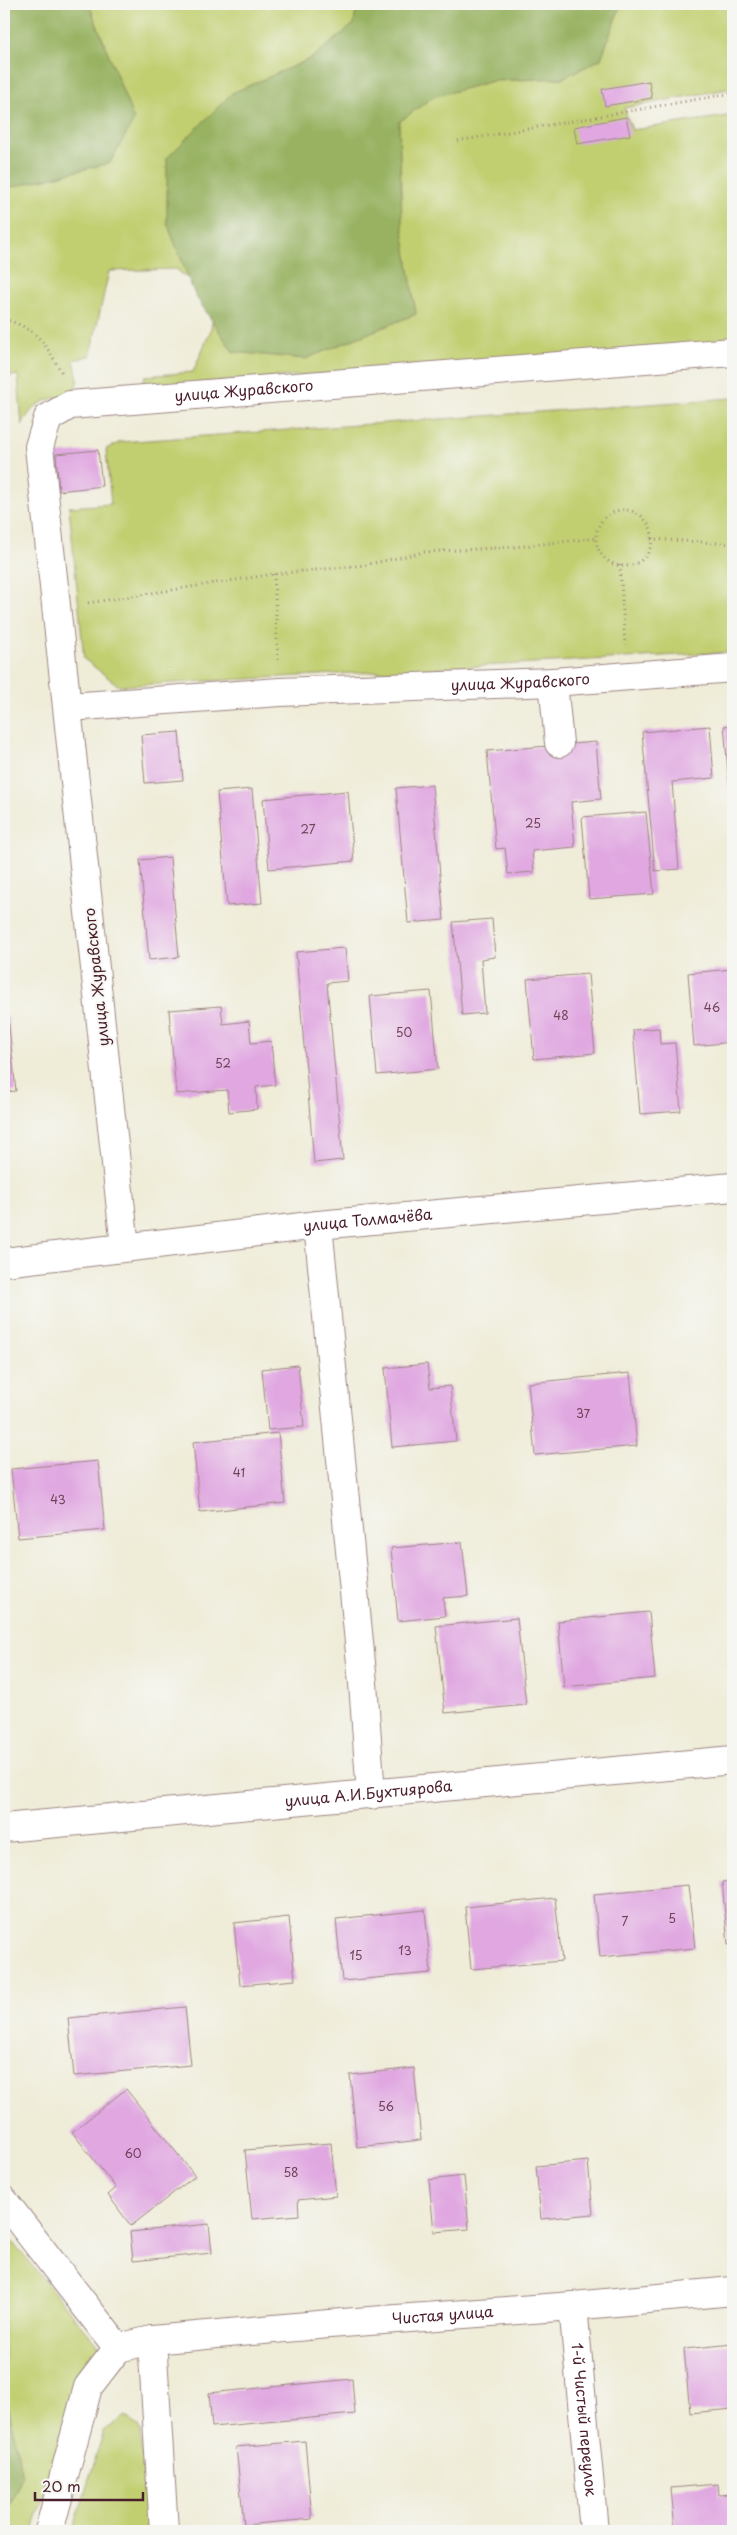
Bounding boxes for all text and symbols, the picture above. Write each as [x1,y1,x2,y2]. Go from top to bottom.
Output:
street label: улица Журавского [174,373,314,407]
street label: улица Журавского [450,666,591,696]
house number: 25 [525,814,541,832]
house number: 27 [301,820,316,838]
street label: улица Журавского [77,907,114,1048]
house number: 46 [704,998,720,1016]
house number: 48 [553,1006,569,1024]
house number: 50 [396,1023,412,1041]
house number: 52 [215,1054,231,1072]
street label: улица Толмачёва [302,1202,434,1237]
house number: 37 [576,1404,591,1422]
house number: 41 [233,1463,245,1481]
house number: 43 [50,1490,66,1508]
street label: улица А.И.Бухтиярова [283,1773,454,1812]
house number: 5 [668,1909,676,1927]
house number: 7 [622,1912,629,1930]
house number: 13 [398,1941,412,1959]
house number: 15 [349,1946,363,1964]
house number: 56 [378,2097,394,2115]
house number: 60 [124,2144,142,2162]
house number: 58 [283,2163,299,2181]
street label: Чистая улица [391,2299,495,2329]
street label: 1-й Чистый переулок [566,2342,604,2497]
scale bar [35,2470,142,2502]
text: 20 m [42,2474,81,2497]

